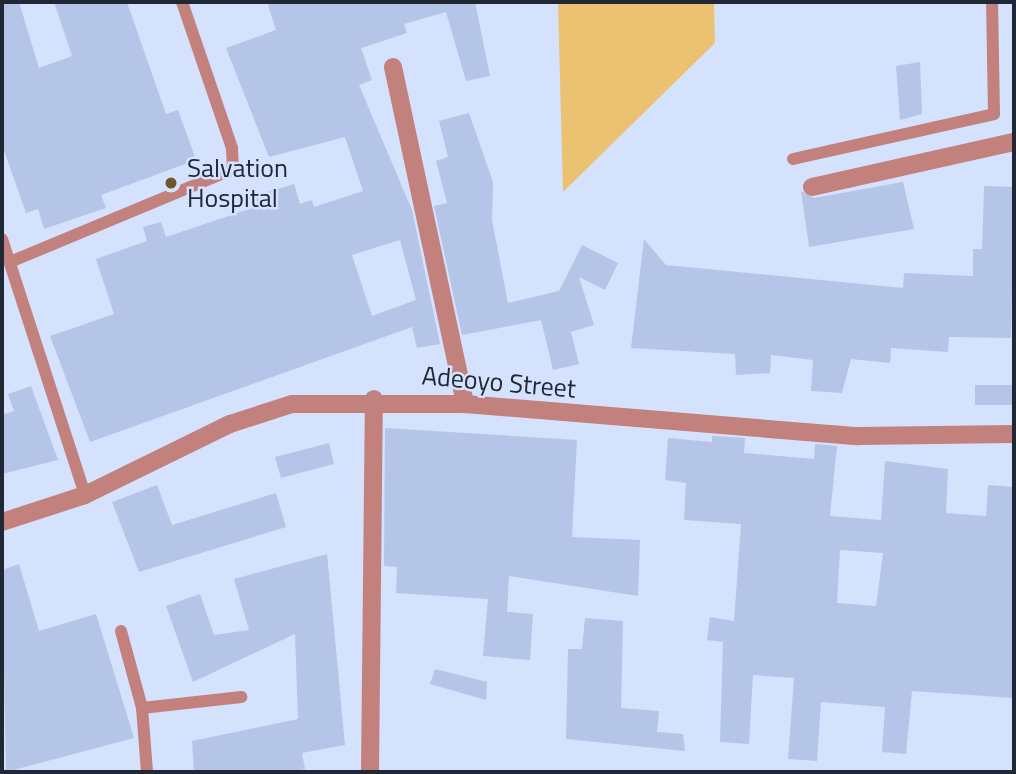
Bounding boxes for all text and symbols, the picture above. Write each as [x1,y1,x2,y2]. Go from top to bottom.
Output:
place label: Salvation Hospital [187,152,288,214]
marker: Salvation Hospital [161,173,181,193]
street label: Adeoyo Street [421,360,577,404]

